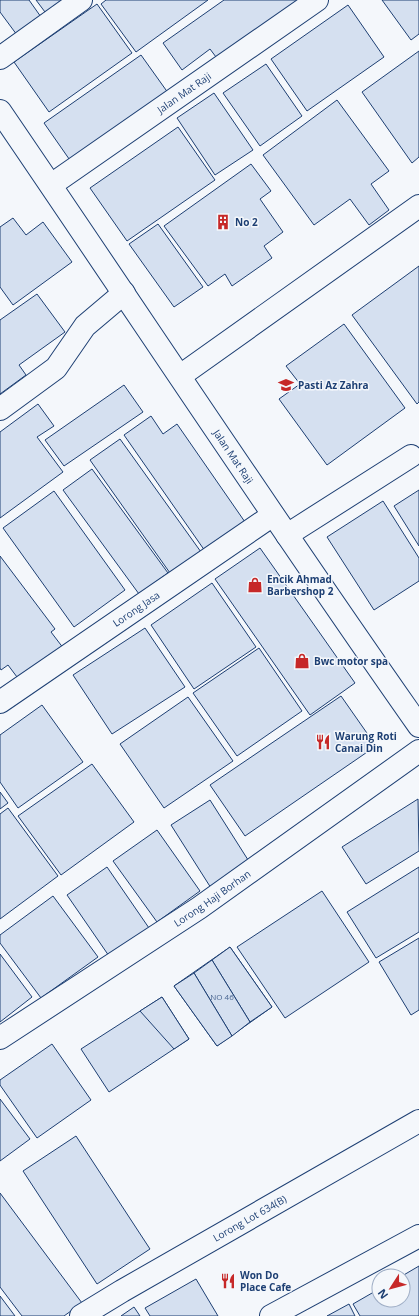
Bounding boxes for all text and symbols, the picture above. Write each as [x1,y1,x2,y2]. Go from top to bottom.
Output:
street label: Jalan Mat Raji [153,69,214,117]
building icon: No 2 [214,213,232,231]
place label: No 2 [235,215,258,229]
school or university icon: Pasti Az Zahra [277,376,295,394]
place label: Pasti Az Zahra [298,378,369,392]
street label: Jalan Mat Raji [210,426,257,486]
place label: Encik Ahmad Barbershop 2 [267,572,334,598]
shop icon: Encik Ahmad Barbershop 2 [246,576,264,594]
street label: Lorong Jasa [110,588,162,630]
shop icon: Bwc motor spa [293,652,311,670]
place label: Bwc motor spa [314,654,388,668]
place label: Warung Roti Canai Din [335,729,397,755]
restaurant icon: Warung Roti Canai Din [314,733,332,751]
street label: Lorong Haji Borhan [171,867,253,930]
house number: NO 46 [210,991,234,1002]
street label: Lorong Lot 634(B) [210,1191,289,1245]
place label: Won Do Place Cafe [240,1268,291,1294]
north arrow [371,1268,411,1308]
restaurant icon: Won Do Place Cafe [219,1272,237,1290]
text: N [374,1286,391,1302]

